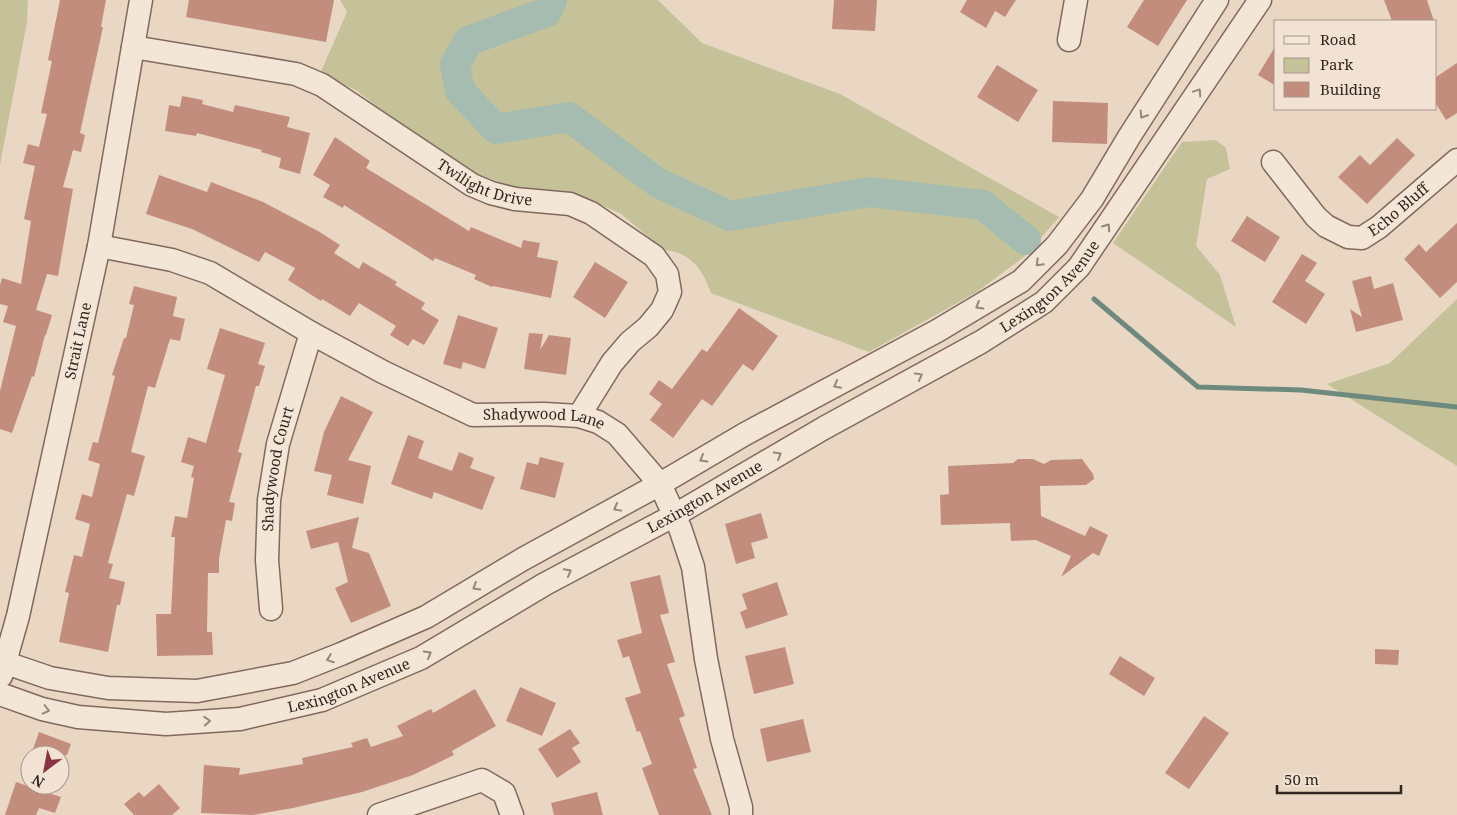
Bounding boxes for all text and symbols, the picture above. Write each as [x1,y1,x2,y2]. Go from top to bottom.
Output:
legend [1274,20,1437,110]
text: Road [1320,29,1356,49]
text: Park [1320,54,1354,74]
text: Building [1320,79,1381,99]
one-way arrow [1192,89,1201,98]
one-way arrow [1140,109,1149,118]
street label: Twilight Drive [434,154,533,210]
street label: Echo Bluff [1364,177,1433,240]
one-way arrow [1101,223,1110,233]
street label: Lexington Avenue [996,236,1103,337]
one-way arrow [1036,257,1045,266]
street label: Strait Lane [59,300,95,381]
one-way arrow [975,300,984,310]
one-way arrow [914,372,923,382]
one-way arrow [833,379,842,389]
street label: Shadywood Lane [483,403,610,433]
street label: Shadywood Court [257,404,298,532]
one-way arrow [772,452,781,462]
one-way arrow [700,453,709,463]
street label: Lexington Avenue [643,455,766,537]
one-way arrow [614,501,623,511]
one-way arrow [563,568,572,578]
one-way arrow [472,581,481,591]
one-way arrow [422,650,431,660]
street label: Lexington Avenue [285,653,413,717]
one-way arrow [326,653,335,663]
one-way arrow [42,704,50,714]
one-way arrow [204,716,212,727]
north arrow [20,745,70,795]
scale bar [1277,762,1401,794]
text: 50 m [1284,769,1319,789]
text: N [28,770,48,792]

